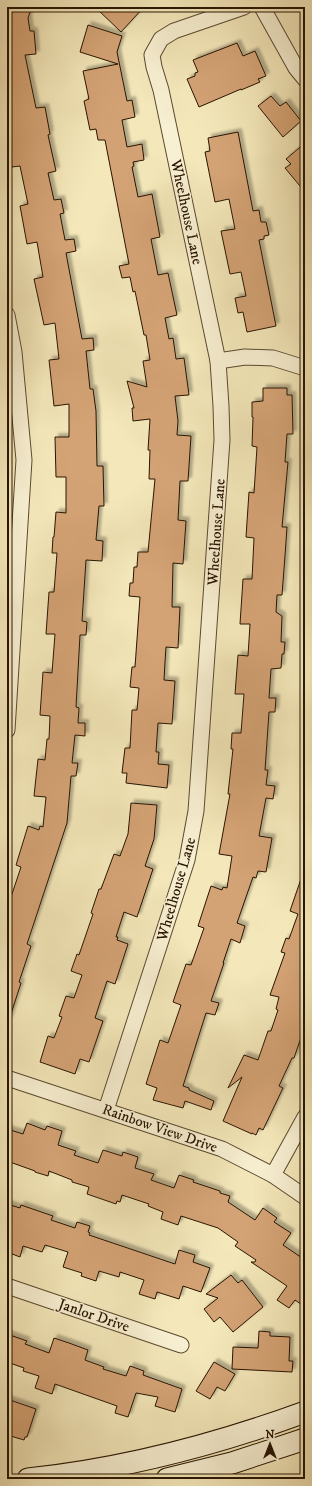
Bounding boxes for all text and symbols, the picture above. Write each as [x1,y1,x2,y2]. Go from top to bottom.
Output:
street label: Wheelhouse Lane [166,157,207,266]
street label: Wheelhouse Lane [203,478,230,587]
street label: Wheelhouse Lane [152,835,200,944]
street label: Rainbow View Drive [100,1100,220,1157]
street label: Janlor Drive [54,1294,132,1336]
north arrow [250,1424,290,1464]
text: N [265,1428,275,1442]

